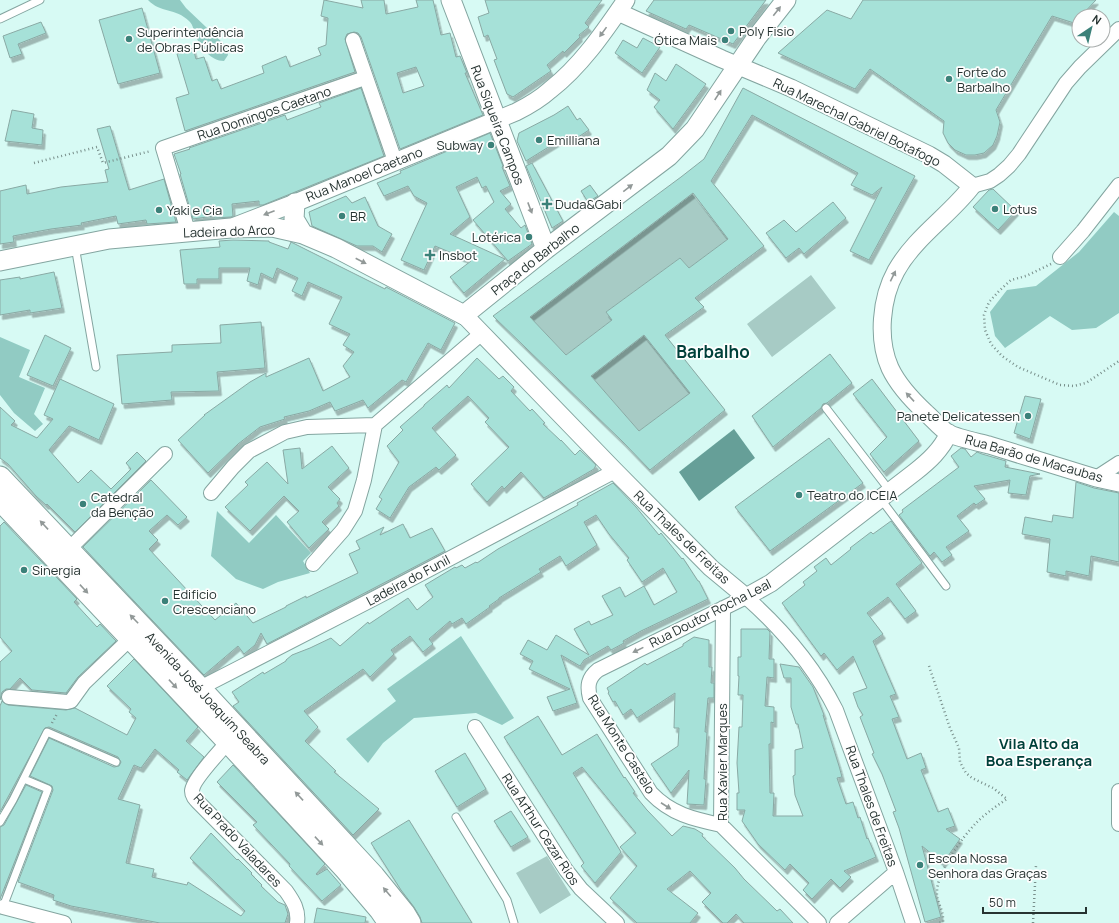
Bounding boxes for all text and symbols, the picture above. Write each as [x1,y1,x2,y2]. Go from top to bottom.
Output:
one-way arrow [772,6,781,17]
north arrow [1071,8,1111,48]
text: N [1089,11,1105,28]
place label: Poly Fisio [739,22,794,40]
place label: Superintendência de Obras Públicas [137,23,244,56]
marker: Poly Fisio [726,26,736,36]
one-way arrow [600,27,608,37]
place label: Ótica Mais [654,31,717,49]
marker: Superintendência de Obras Públicas [124,34,134,44]
marker: Ótica Mais [720,35,730,45]
street label: Rua Siqueira Campos [467,63,529,188]
place label: Forte do Barbalho [957,63,1011,96]
street label: Rua Marechal Gabriel Botafogo [770,73,944,171]
marker: Forte do Barbalho [944,74,954,84]
street label: Rua Domingos Caetano [195,82,334,144]
one-way arrow [714,90,721,101]
place label: Emilliana [547,131,600,149]
marker: Emilliana [534,135,544,145]
place label: Subway [437,136,483,154]
marker: Subway [486,140,496,150]
street label: Rua Manoel Caetano [303,142,425,206]
one-way arrow [622,183,633,192]
place label: Duda&Gabi [555,195,622,213]
marker: Duda&Gabi [542,199,552,209]
place label: Lotus [1003,200,1037,218]
place label: Yaki e Cia [167,201,222,219]
one-way arrow [527,203,533,215]
marker: Lotus [990,204,1000,214]
marker: Yaki e Cia [154,205,164,215]
place label: BR [350,207,366,225]
one-way arrow [262,211,274,217]
marker: BR [337,211,347,221]
street label: Praça do Barbalho [487,219,583,299]
street label: Ladeira do Arco [183,220,276,242]
place label: Lotérica [472,228,521,246]
marker: Lotérica [524,232,534,242]
place label: Insbot [439,246,477,264]
marker: Insbot [424,249,436,261]
one-way arrow [355,257,367,264]
one-way arrow [890,271,896,282]
district label: Barbalho [676,340,750,363]
one-way arrow [906,392,915,402]
place label: Panete Delicatessen [897,407,1020,425]
marker: Panete Delicatessen [1023,411,1033,421]
street label: Rua Barão de Macaubas [963,430,1105,486]
street label: Rua Thales de Freitas [630,486,734,588]
place label: Teatro do ICEIA [807,486,897,504]
place label: Catedral da Benção [91,488,154,521]
marker: Teatro do ICEIA [794,490,804,500]
marker: Catedral da Benção [78,499,88,509]
one-way arrow [40,520,49,529]
street label: Ladeira do Funil [363,550,453,610]
place label: Sinergia [32,561,81,579]
marker: Sinergia [19,565,29,575]
street label: Rua Doutor Rocha Leal [646,574,774,652]
one-way arrow [79,585,88,594]
place label: Edificio Crescenciano [173,585,256,618]
marker: Edificio Crescenciano [160,596,170,606]
one-way arrow [129,614,139,624]
street label: Avenida José Joaquim Seabra [142,628,274,768]
one-way arrow [632,647,643,654]
one-way arrow [168,679,178,689]
street label: Rua Monte Castelo [584,691,660,797]
street label: Rua Xavier Marques [713,703,731,821]
district label: Vila Alto da Boa Esperança [986,733,1092,771]
street label: Rua Thales de Freitas [842,743,902,869]
street label: Rua Arthur Cezar Rios [498,770,584,889]
street label: Rua Prado Valadares [190,789,286,891]
one-way arrow [294,791,304,801]
one-way arrow [661,802,672,810]
one-way arrow [314,836,323,846]
place label: Escola Nossa Senhora das Graças [928,849,1047,882]
marker: Escola Nossa Senhora das Graças [915,860,925,870]
one-way arrow [382,886,391,897]
scale bar [983,889,1086,915]
text: 50 m [989,894,1016,911]

